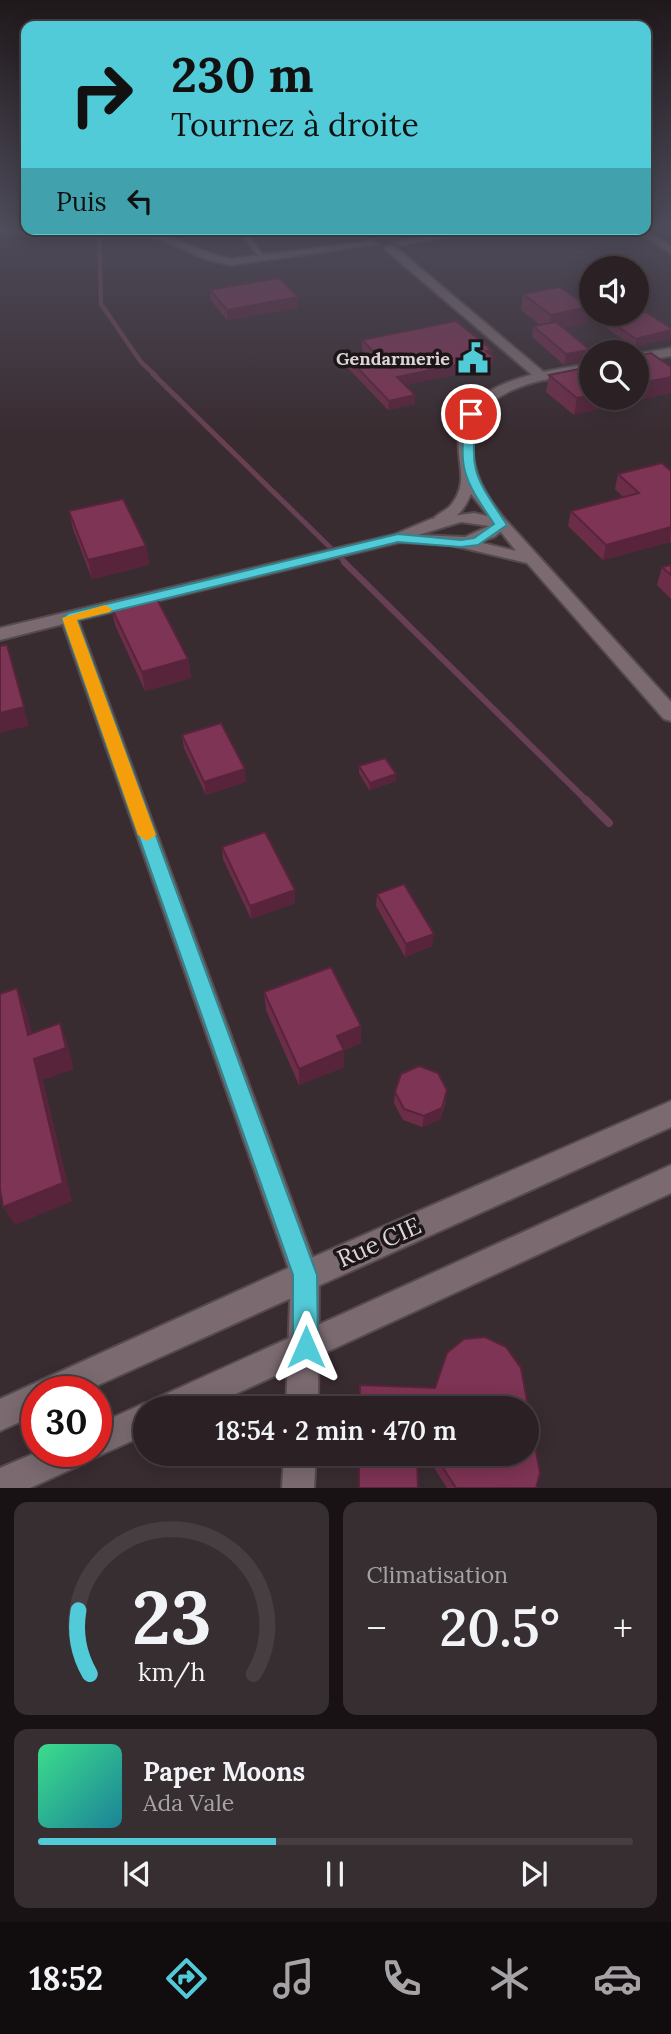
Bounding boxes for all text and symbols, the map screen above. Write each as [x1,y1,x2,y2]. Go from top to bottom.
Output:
text: 230 m [171,43,314,105]
icon: right [56,49,147,140]
text: Tournez à droite [171,104,419,145]
icon: left [121,182,159,220]
text: Puis [56,185,107,218]
map controls [579,256,649,410]
button: sound [579,256,649,326]
button: search [579,340,649,410]
public building icon: Gendarmerie [456,341,490,375]
place label: Gendarmerie [336,347,450,370]
pin [441,384,501,444]
icon: arrive [452,395,490,433]
street label: Rue CIE [332,1210,426,1274]
position arrow [269,1310,343,1384]
speed limit sign: 30 [21,1376,112,1467]
text: 18:54 · 2 min · 470 m [215,1414,457,1447]
text: Climatisation [367,1560,508,1589]
text: 23 [131,1572,211,1665]
text: 20.5° [439,1594,560,1660]
text: − [367,1604,387,1652]
text: + [613,1604,633,1652]
text: km/h [137,1656,205,1688]
text: Paper Moons [143,1755,305,1788]
text: Ada Vale [143,1788,234,1817]
icon: previous [118,1855,156,1893]
icon: pause [316,1855,354,1893]
icon: next [515,1855,553,1893]
icon: directions [162,1954,211,2003]
icon: music [269,1954,318,2003]
icon: phone [377,1954,426,2003]
icon: climate [485,1954,534,2003]
icon: car [593,1954,642,2003]
text: 18:52 [29,1958,103,1999]

